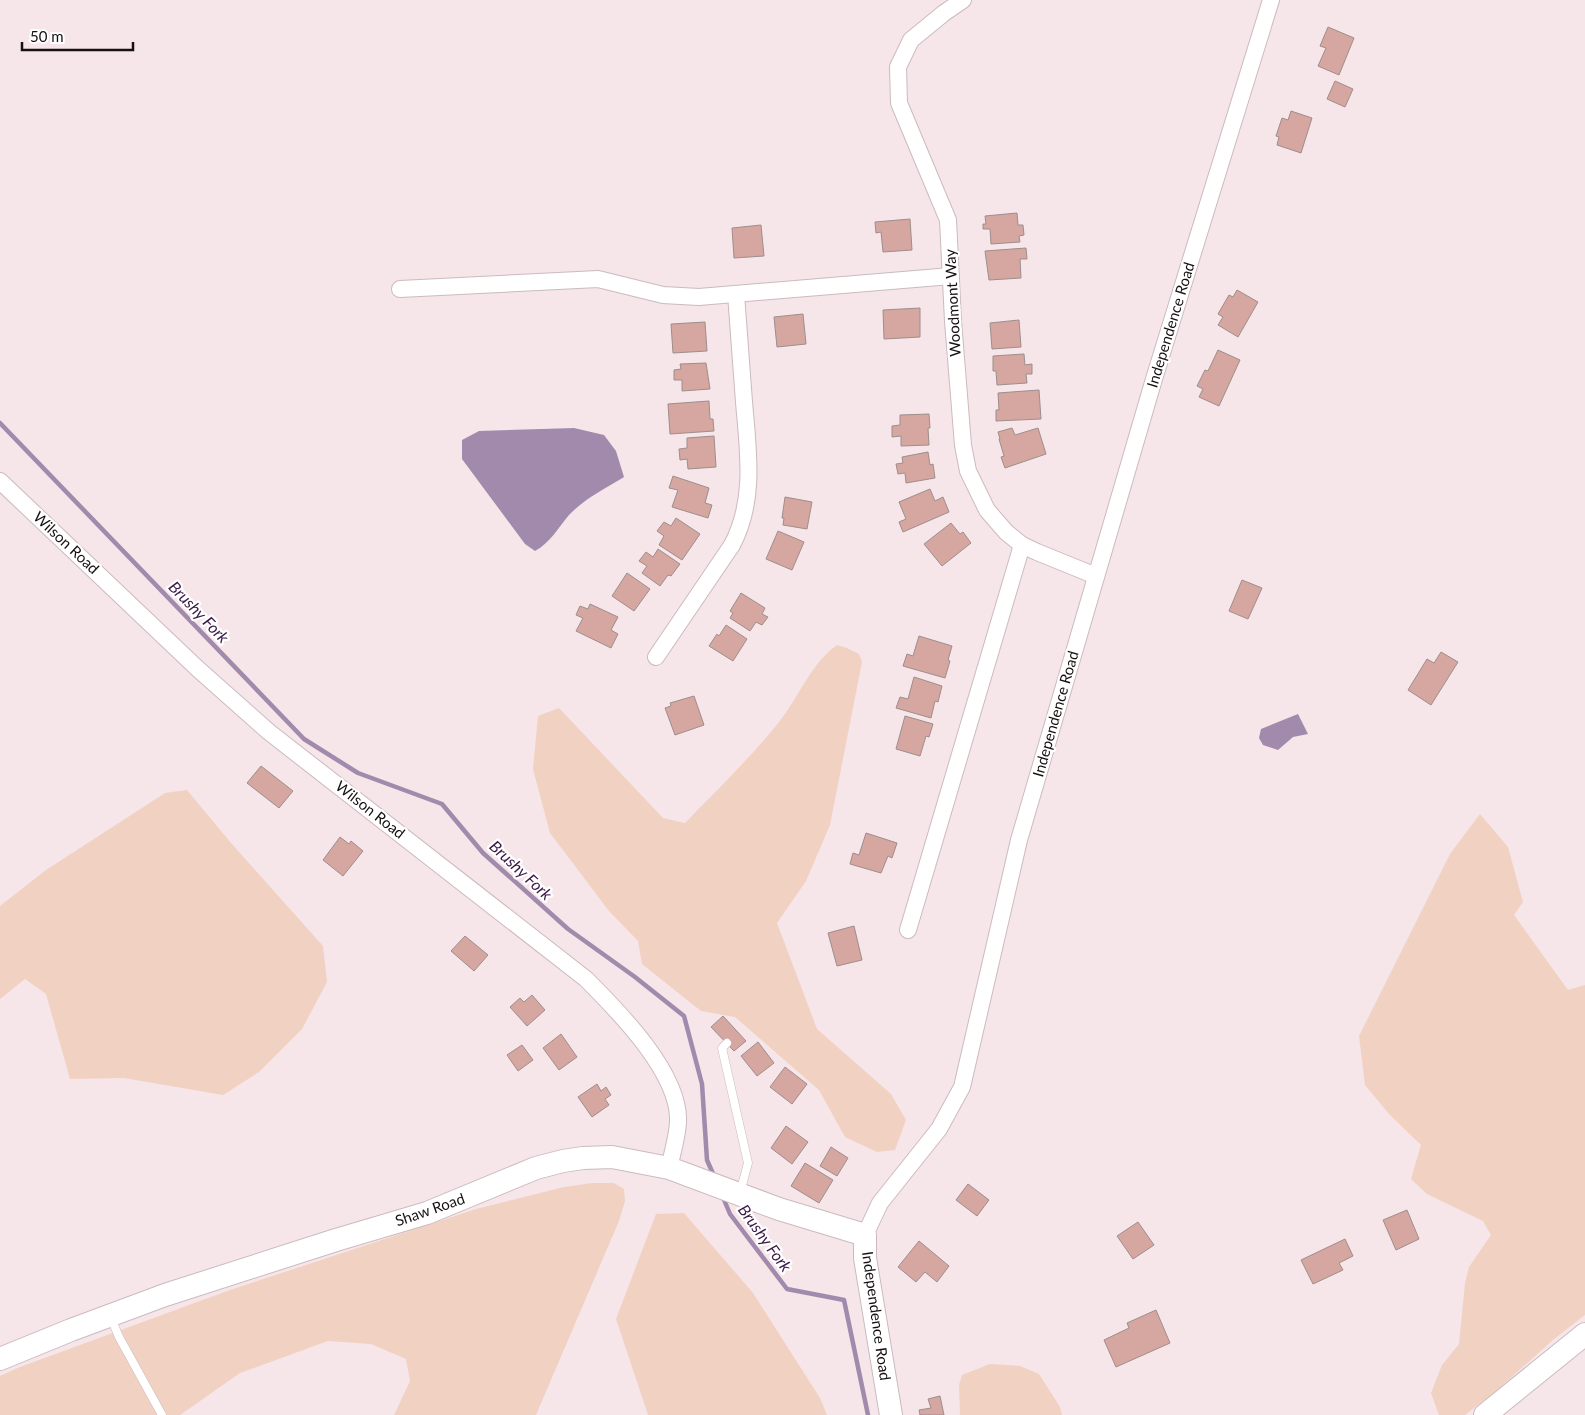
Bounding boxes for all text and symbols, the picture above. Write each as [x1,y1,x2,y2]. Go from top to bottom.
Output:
scale bar [22,20,134,52]
text: 50 m [30,27,64,45]
street label: Woodmont Way [940,248,964,357]
street label: Independence Road [1142,260,1198,390]
street label: Wilson Road [30,507,103,577]
water label: Brushy Fork [165,577,234,647]
street label: Independence Road [1028,649,1082,779]
street label: Wilson Road [332,777,409,842]
water label: Brushy Fork [486,836,557,904]
street label: Shaw Road [393,1189,467,1229]
water label: Brushy Fork [735,1200,796,1275]
street label: Independence Road [859,1250,895,1382]

